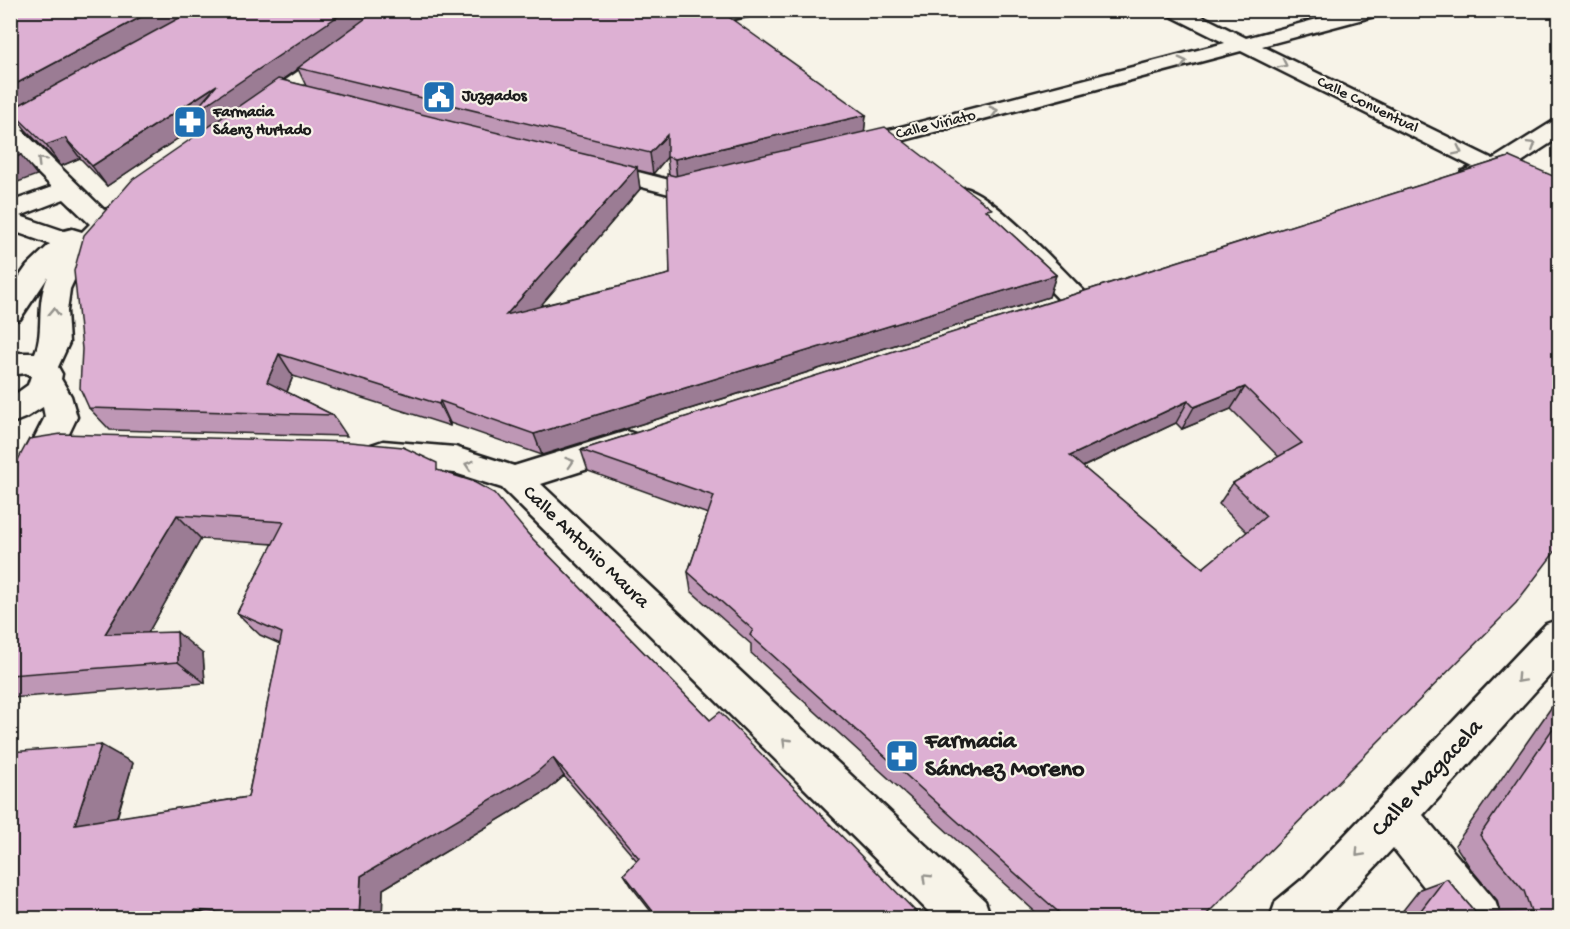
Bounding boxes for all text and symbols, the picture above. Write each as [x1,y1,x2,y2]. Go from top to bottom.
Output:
one-way arrow [1177,57,1188,69]
one-way arrow [1277,57,1288,68]
street label: Calle Conventual [1313,73,1421,139]
public building icon: Juzgados [421,79,457,115]
place label: Juzgados [461,88,528,107]
pharmacy icon: Farmacia Sáenz Hurtado [172,104,208,140]
place label: Farmacia Sáenz Hurtado [212,104,312,141]
one-way arrow [988,106,999,118]
street label: Calle Viriato [894,107,978,145]
one-way arrow [1525,141,1536,152]
one-way arrow [1451,143,1462,155]
one-way arrow [37,158,48,169]
one-way arrow [47,307,60,316]
one-way arrow [564,456,575,469]
one-way arrow [464,460,475,472]
street label: Calle Antonio Maura [517,482,654,615]
one-way arrow [1516,672,1527,683]
street label: Calle Magacela [1366,713,1491,844]
place label: Farmacia Sánchez Moreno [924,728,1085,785]
pharmacy icon: Farmacia Sánchez Moreno [884,738,920,774]
one-way arrow [782,739,793,750]
one-way arrow [1355,846,1366,857]
one-way arrow [923,874,933,885]

